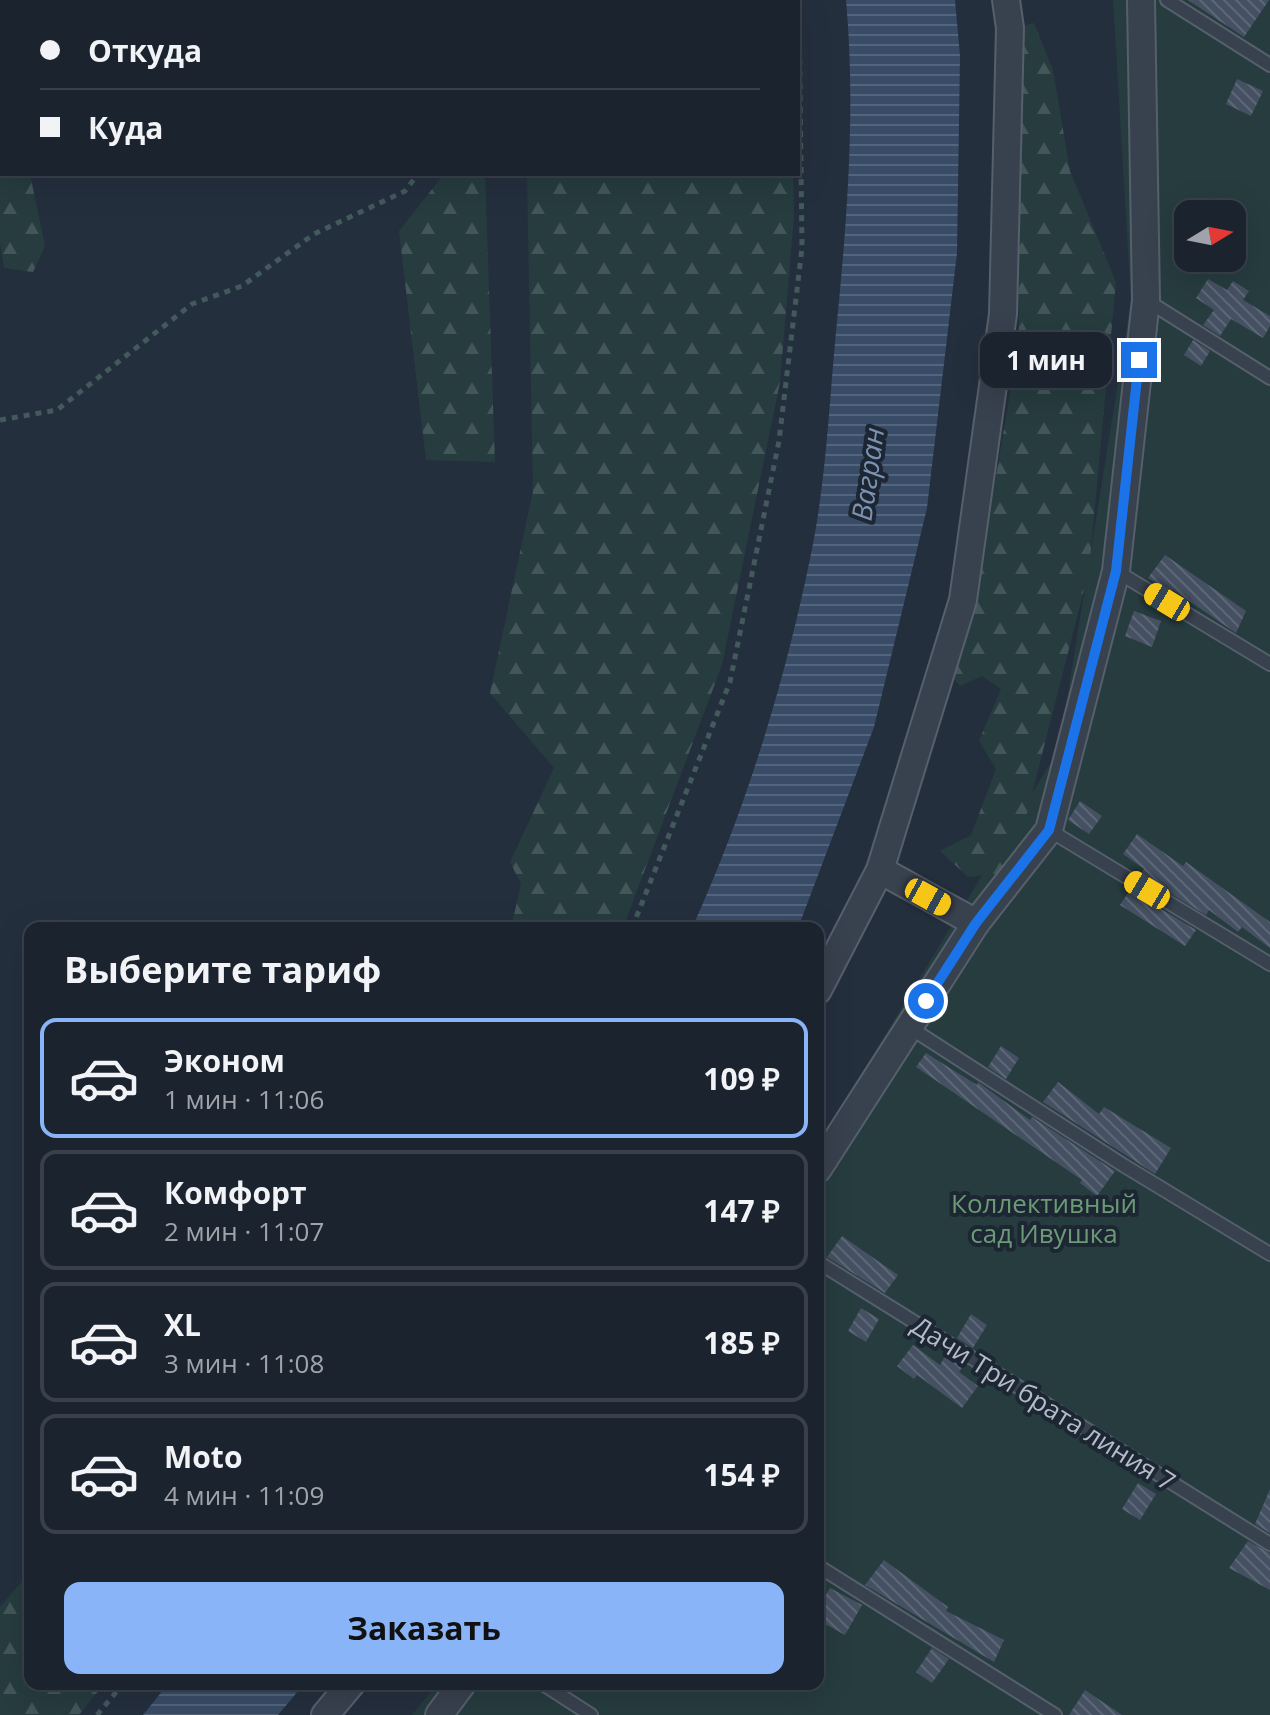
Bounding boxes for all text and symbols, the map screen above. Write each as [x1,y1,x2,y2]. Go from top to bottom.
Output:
text: Откуда [88,30,202,71]
text: Куда [88,107,163,148]
north arrow [1174,200,1246,272]
map controls [1174,200,1246,272]
callout: 1 мин [979,332,1111,388]
text: 1 мин [1006,342,1086,378]
route end [1121,342,1157,378]
water label: Вагран [842,425,892,523]
car [1140,579,1194,625]
car [1120,867,1174,913]
car [901,875,955,919]
text: Выберите тариф [64,945,381,994]
route start [908,983,944,1019]
text: Эконом [164,1040,285,1081]
icon: car [68,1042,140,1114]
text: 109 ₽ [703,1058,780,1099]
text: 1 мин · 11:06 [164,1081,324,1117]
text: Комфорт [164,1172,307,1213]
icon: car [68,1174,140,1246]
park label: Коллективный сад Ивушка [951,1185,1137,1251]
text: 147 ₽ [703,1190,780,1231]
text: 2 мин · 11:07 [164,1213,324,1249]
text: XL [164,1304,201,1345]
icon: car [68,1306,140,1378]
street label: Дачи Три брата линия 7 [905,1307,1183,1499]
text: 185 ₽ [703,1322,780,1363]
text: 3 мин · 11:08 [164,1345,324,1381]
text: Moto [164,1436,242,1477]
icon: car [68,1438,140,1510]
text: 154 ₽ [703,1454,780,1495]
text: 4 мин · 11:09 [164,1477,324,1513]
button: Заказать [64,1582,784,1674]

